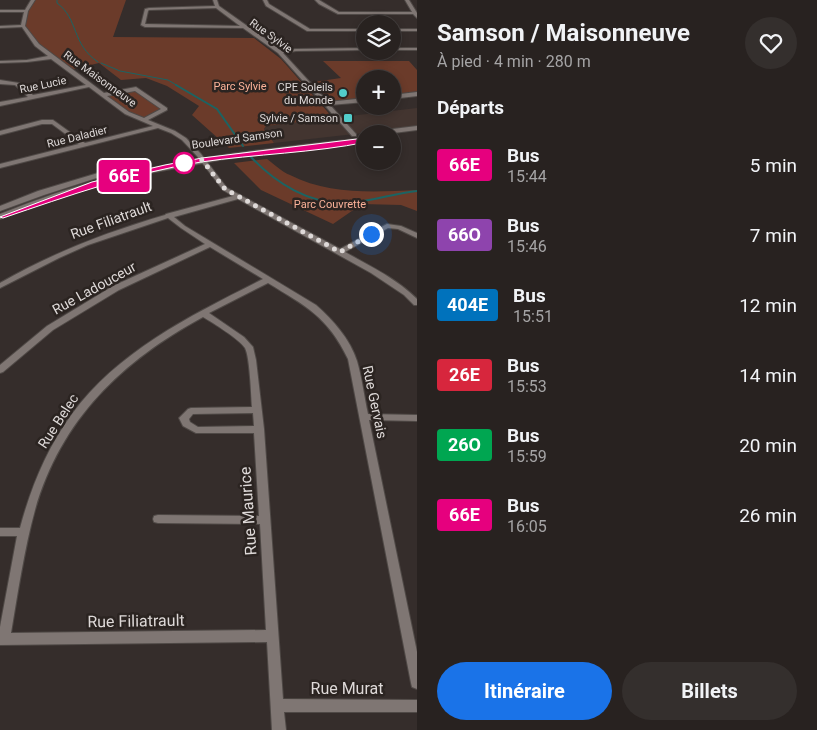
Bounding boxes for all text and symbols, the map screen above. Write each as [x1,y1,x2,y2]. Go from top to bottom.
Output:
map controls [356,15,401,170]
button: layers [356,15,401,60]
street label: Rue Sylvie [247,16,295,56]
button: heart [745,17,797,69]
text: Samson / Maisonneuve [437,19,690,47]
street label: Rue Maisonneuve [61,48,139,110]
text: À pied · 4 min · 280 m [437,52,591,71]
button: + [356,70,401,115]
street label: Rue Lucie [18,74,68,96]
park label: Parc Sylvie [213,80,267,93]
place label: CPE Soleils du Monde [278,81,333,107]
marker: CPE Soleils du Monde [337,87,349,99]
text: Départs [437,96,504,119]
place label: Sylvie / Samson [260,112,338,125]
marker: Sylvie / Samson [342,112,354,124]
street label: Rue Daladier [45,123,109,151]
button: − [356,125,401,170]
street label: Boulevard Samson [191,126,283,152]
text: Bus [507,144,540,167]
unlabelled marker [173,152,195,174]
text: 66E [449,154,480,175]
text: 5 min [750,154,797,177]
line badge: 66E [95,160,153,192]
text: 66E [109,165,139,186]
text: 15:44 [507,167,547,186]
street label: Rue Filiatrault [68,198,154,242]
park label: Parc Couvrette [294,198,366,211]
text: Bus [507,214,540,237]
your location [359,222,384,247]
text: 66O [448,224,481,245]
text: 7 min [750,224,797,247]
text: 15:46 [507,237,547,256]
street label: Rue Ladouceur [49,258,139,318]
text: Bus [513,284,546,307]
text: 404E [447,294,488,315]
text: 12 min [739,294,797,317]
text: 15:51 [513,307,553,326]
text: Bus [507,354,540,377]
street label: Rue Gervais [359,364,391,440]
text: 26E [449,364,480,385]
text: 14 min [739,364,797,387]
text: 15:53 [507,377,547,396]
street label: Rue Belec [35,391,81,451]
text: Bus [507,424,540,447]
text: 26O [448,434,481,455]
text: 20 min [739,434,797,457]
text: 15:59 [507,447,547,466]
street label: Rue Maurice [235,466,261,556]
text: Bus [507,494,540,517]
text: 66E [449,504,480,525]
text: 26 min [739,504,797,527]
text: 16:05 [507,517,547,536]
street label: Rue Filiatrault [87,611,185,631]
button: Itinéraire [437,662,612,720]
button: Billets [622,662,797,720]
street label: Rue Murat [311,679,383,698]

